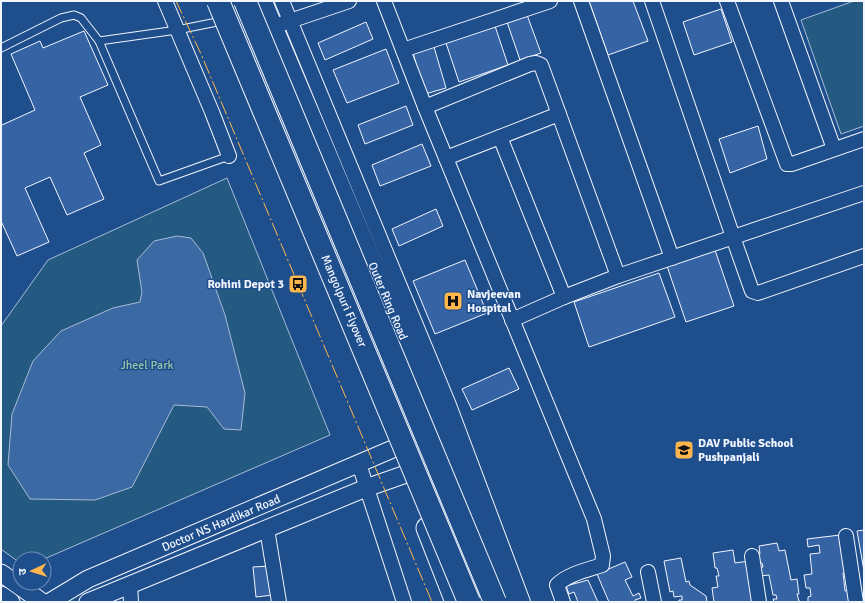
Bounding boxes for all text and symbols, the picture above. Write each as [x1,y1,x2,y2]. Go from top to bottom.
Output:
street label: Mangolpuri Flyover [317,253,370,350]
street label: Outer Ring Road [364,260,411,342]
bus stop icon: Rohini Depot 3 [287,273,309,295]
place label: Rohini Depot 3 [207,277,284,292]
place label: Navjeevan Hospital [467,287,521,316]
hospital icon: Navjeevan Hospital [442,290,464,312]
park label: Jheel Park [120,358,174,373]
place label: DAV Public School Pushpanjali [698,436,794,465]
school or university icon: DAV Public School Pushpanjali [673,439,695,461]
street label: Doctor NS Hardikar Road [160,492,283,555]
north arrow [12,551,52,591]
text: उ [16,567,29,575]

